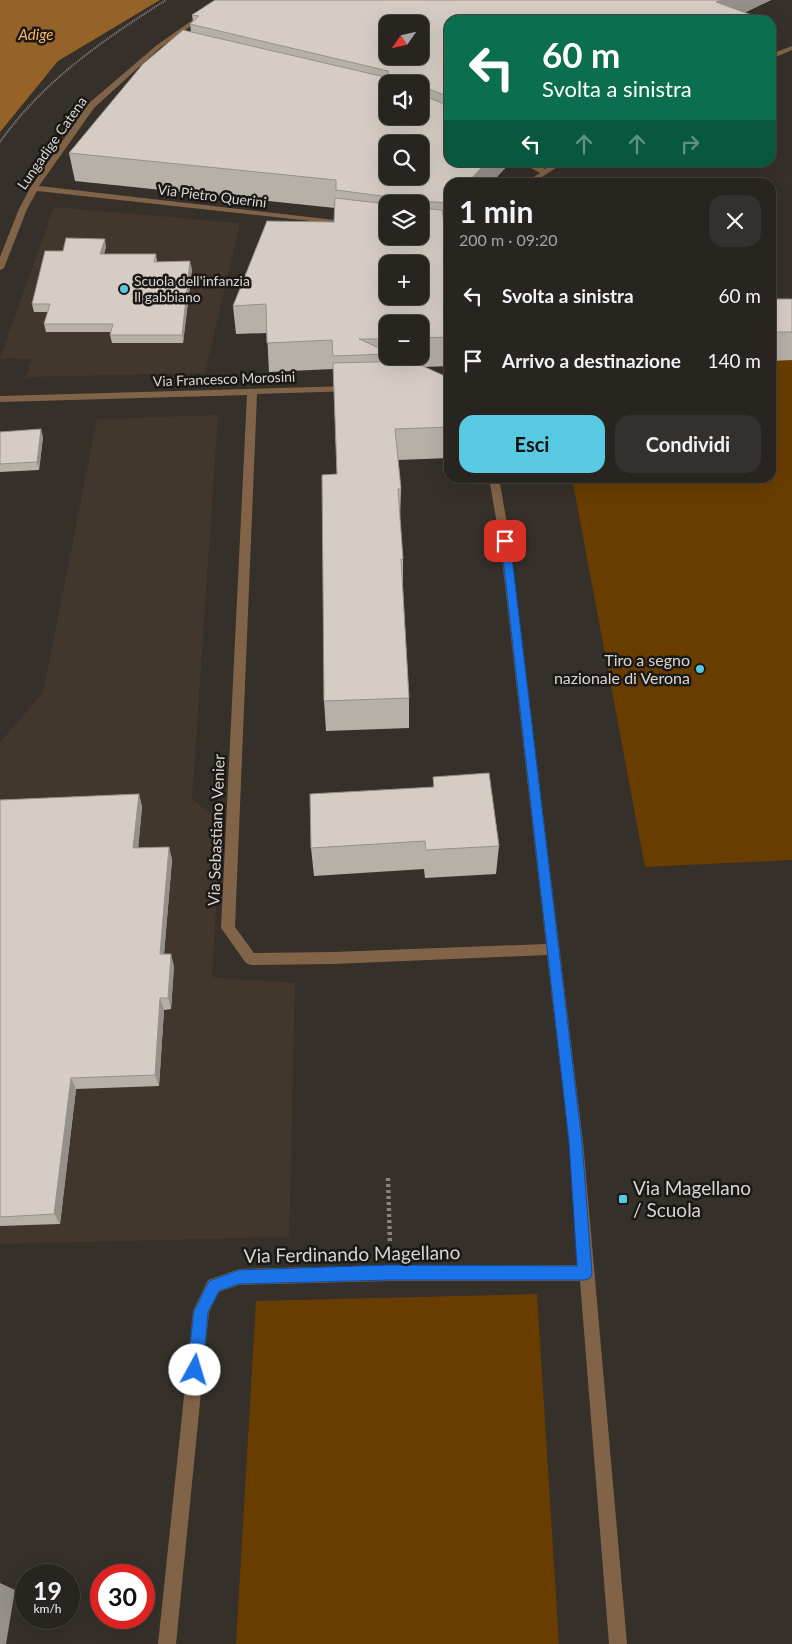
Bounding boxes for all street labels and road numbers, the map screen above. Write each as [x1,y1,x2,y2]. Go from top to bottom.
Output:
street label: Lungadige Catena [13,93,90,192]
street label: Via Pietro Querini [157,180,268,211]
street label: Via Francesco Morosini [152,368,296,389]
street label: Via Sebastiano Venier [203,753,228,906]
street label: Via Ferdinando Magellano [243,1240,461,1267]

